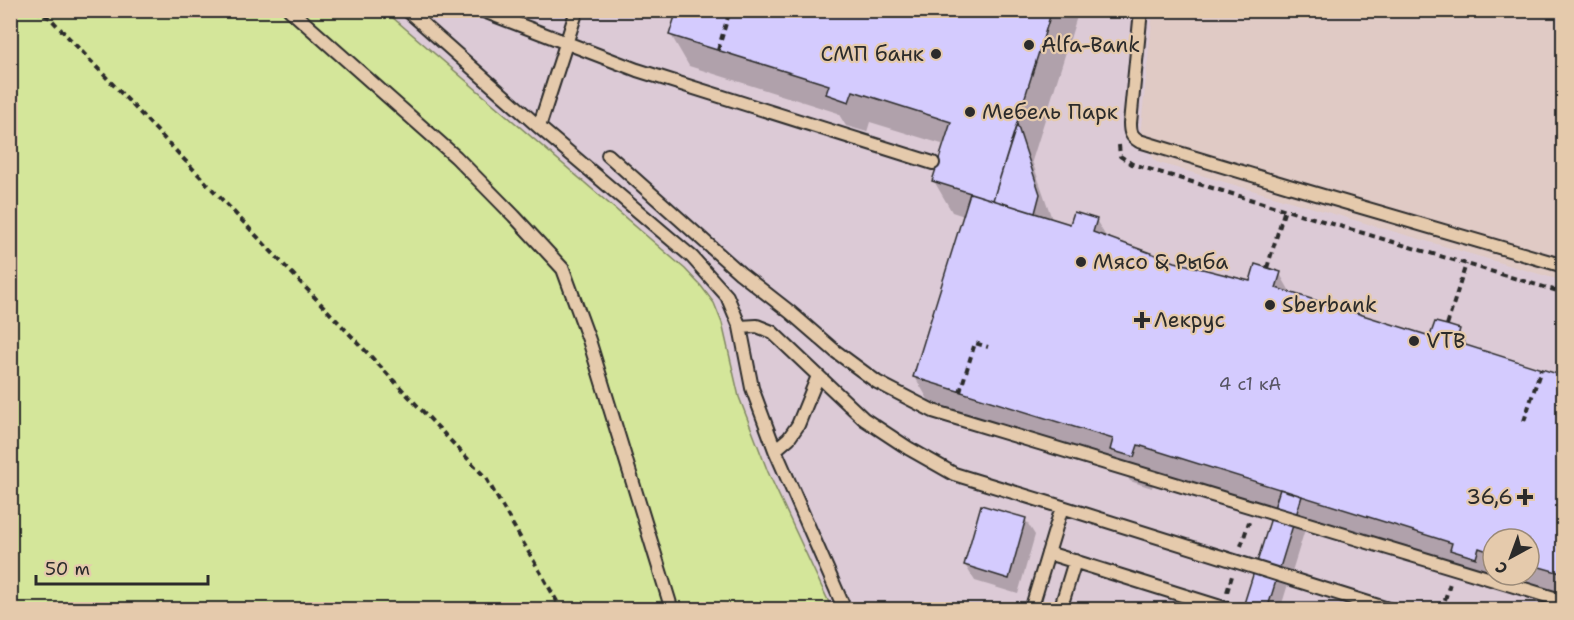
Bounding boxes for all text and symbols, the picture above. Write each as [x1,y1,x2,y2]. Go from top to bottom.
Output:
place label: Alfa-Bank [1041,31,1140,59]
marker: Alfa-Bank [1022,38,1036,52]
place label: СМП банк [821,40,924,68]
marker: СМП банк [929,47,943,61]
place label: Мебель Парк [982,98,1118,126]
marker: Мебель Парк [963,105,977,119]
place label: Мясо & Рыба [1093,248,1228,276]
marker: Мясо & Рыба [1074,255,1088,269]
place label: Sberbank [1282,291,1377,319]
marker: Sberbank [1263,298,1277,312]
place label: Лекрус [1154,306,1225,334]
marker: Лекрус [1135,313,1149,327]
place label: VTB [1426,327,1465,355]
marker: VTB [1407,334,1421,348]
house number: 4 с1 кА [1219,372,1281,396]
place label: 36,6 [1466,483,1513,511]
marker: 36,6 [1518,490,1532,504]
north arrow [1481,527,1541,587]
scale bar [36,548,208,586]
text: 50 m [45,557,90,581]
text: С [1491,557,1512,579]

